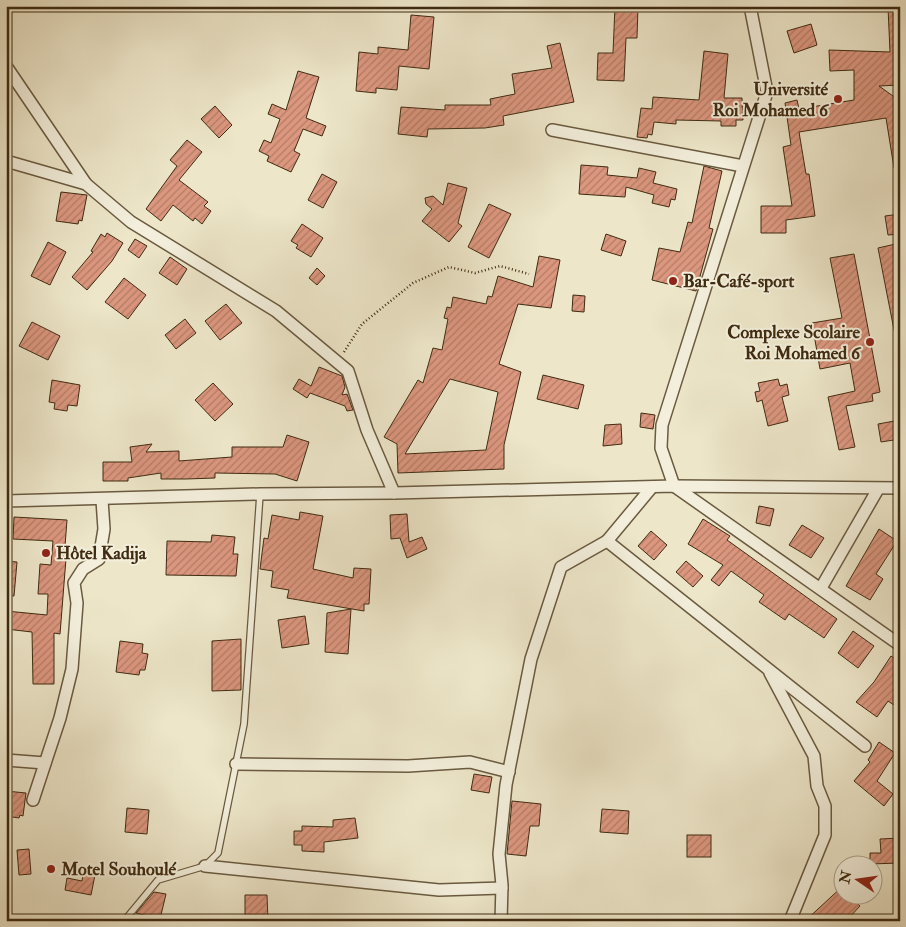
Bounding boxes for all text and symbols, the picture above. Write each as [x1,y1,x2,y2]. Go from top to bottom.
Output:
place label: Université Roi Mohamed 6 [712,78,830,122]
marker: Université Roi Mohamed 6 [832,93,844,105]
place label: Bar-Café-sport [683,270,795,293]
marker: Bar-Café-sport [667,275,679,287]
place label: Complexe Scolaire Roi Mohamed 6 [727,321,862,365]
marker: Complexe Scolaire Roi Mohamed 6 [864,336,876,348]
place label: Hôtel Kadija [56,542,147,565]
marker: Hôtel Kadija [40,547,52,559]
north arrow [834,854,884,904]
place label: Motel Souhoulé [60,858,176,881]
marker: Motel Souhoulé [45,863,57,875]
text: N [836,869,856,886]

